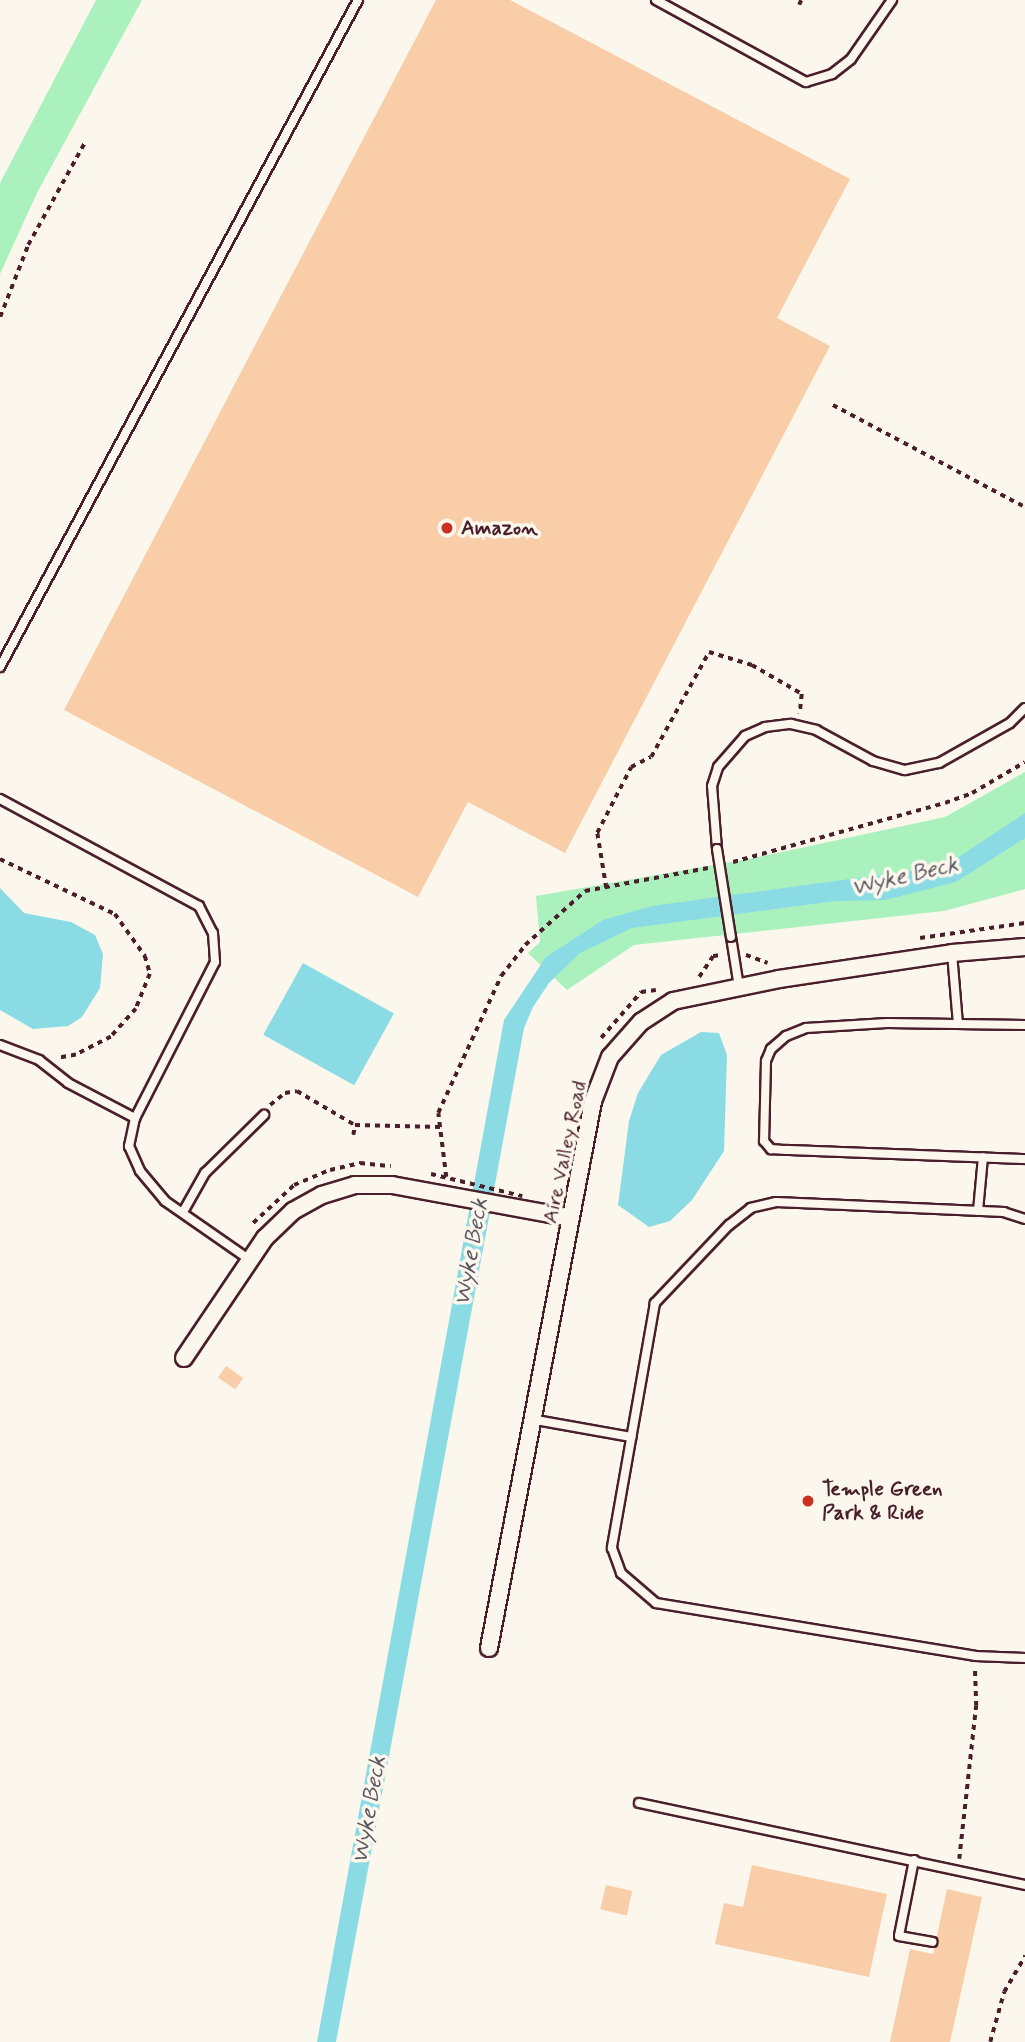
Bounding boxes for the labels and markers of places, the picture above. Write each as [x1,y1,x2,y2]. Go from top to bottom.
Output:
place label: Amazon [461,515,538,541]
marker: Amazon [439,520,455,536]
place label: Temple Green Park & Ride [822,1476,947,1526]
marker: Temple Green Park & Ride [800,1493,816,1509]

